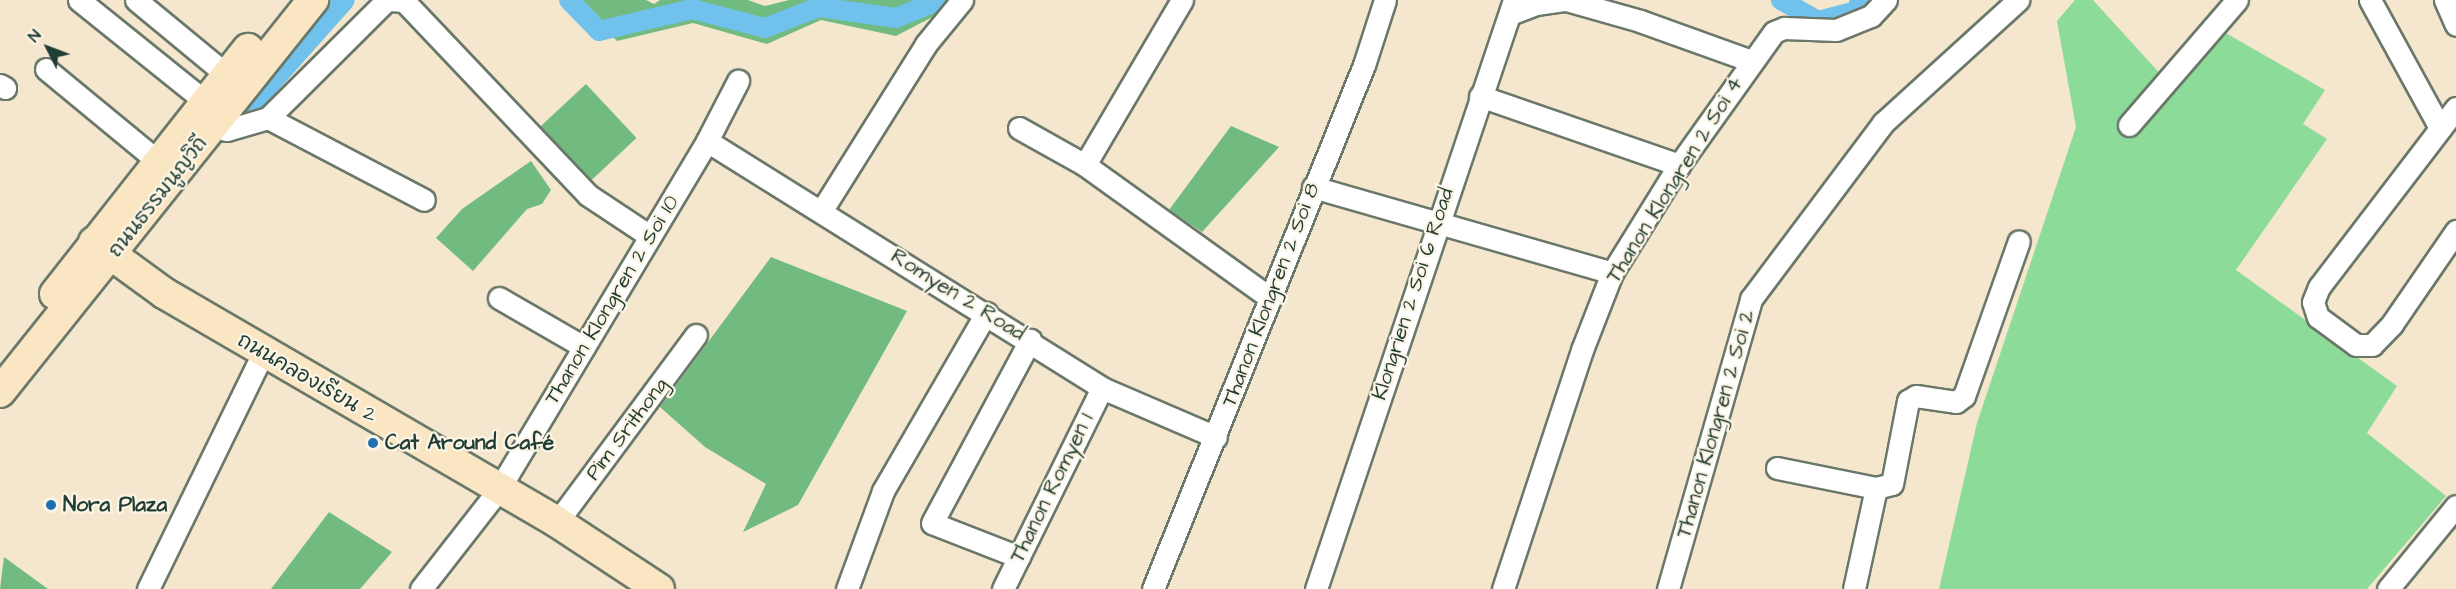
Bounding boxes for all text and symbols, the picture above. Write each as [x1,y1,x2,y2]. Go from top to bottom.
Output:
north arrow [18,18,78,78]
text: N [23,25,46,47]
street label: Thanon Klongren 2 Soi 4 [1601,72,1749,288]
street label: ถนนธรรมนูญวิถี [103,131,213,263]
street label: Thanon Klongren 2 Soi 8 [1217,180,1325,410]
street label: Klongrien 2 Soi 6 Road [1367,185,1459,403]
street label: Thanon Klongren 2 Soi 10 [539,191,685,409]
street label: Romyen 2 Road [886,244,1030,346]
street label: Thanon Klongren 2 Soi 2 [1671,307,1761,541]
street label: ถนนคลองเรียน 2 [233,328,381,428]
street label: Pim Srithong [580,373,674,485]
street label: Thanon Romyen 1 [1005,409,1099,567]
place label: Cat Around Café [385,430,554,456]
marker: Cat Around Café [366,436,380,450]
place label: Nora Plaza [63,492,167,518]
marker: Nora Plaza [44,498,58,512]

